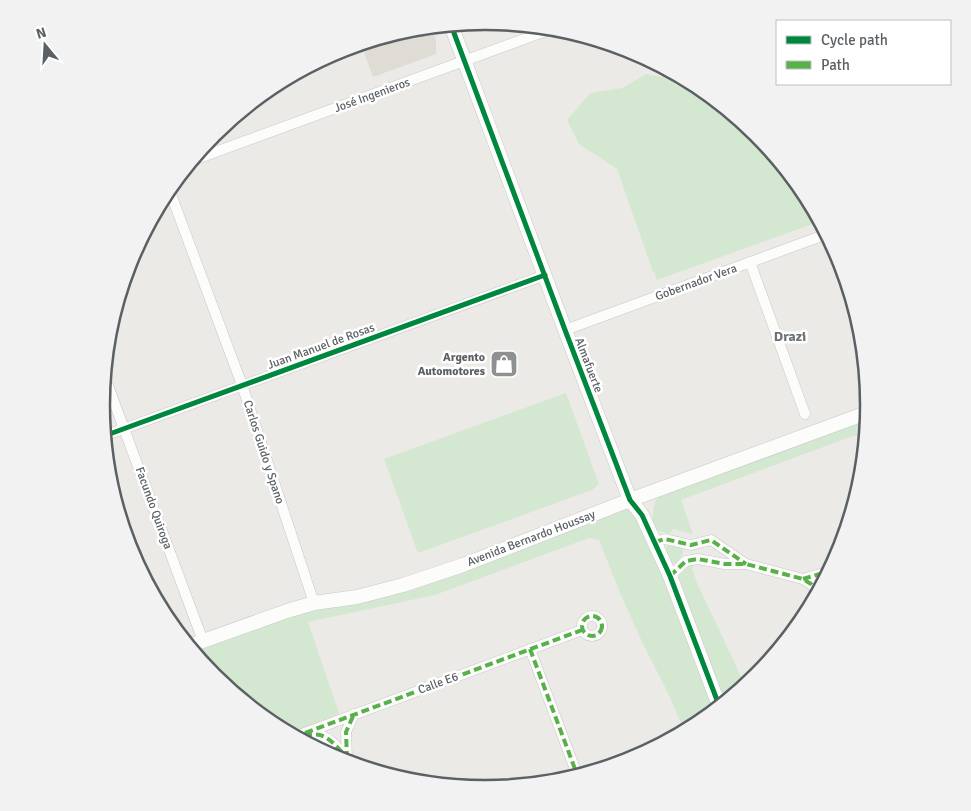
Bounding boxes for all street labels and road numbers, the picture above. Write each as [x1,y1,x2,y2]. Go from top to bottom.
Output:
street label: José Ingenieros [332,75,412,116]
street label: Gobernador Vera [653,261,739,304]
street label: Juan Manuel de Rosas [265,320,377,373]
street label: Almafuerte [571,336,606,395]
street label: Carlos Guido y Spano [240,398,287,506]
street label: Facundo Quiroga [132,465,175,551]
street label: Avenida Bernardo Houssay [465,507,598,570]
street label: Calle E6 [416,669,460,698]

